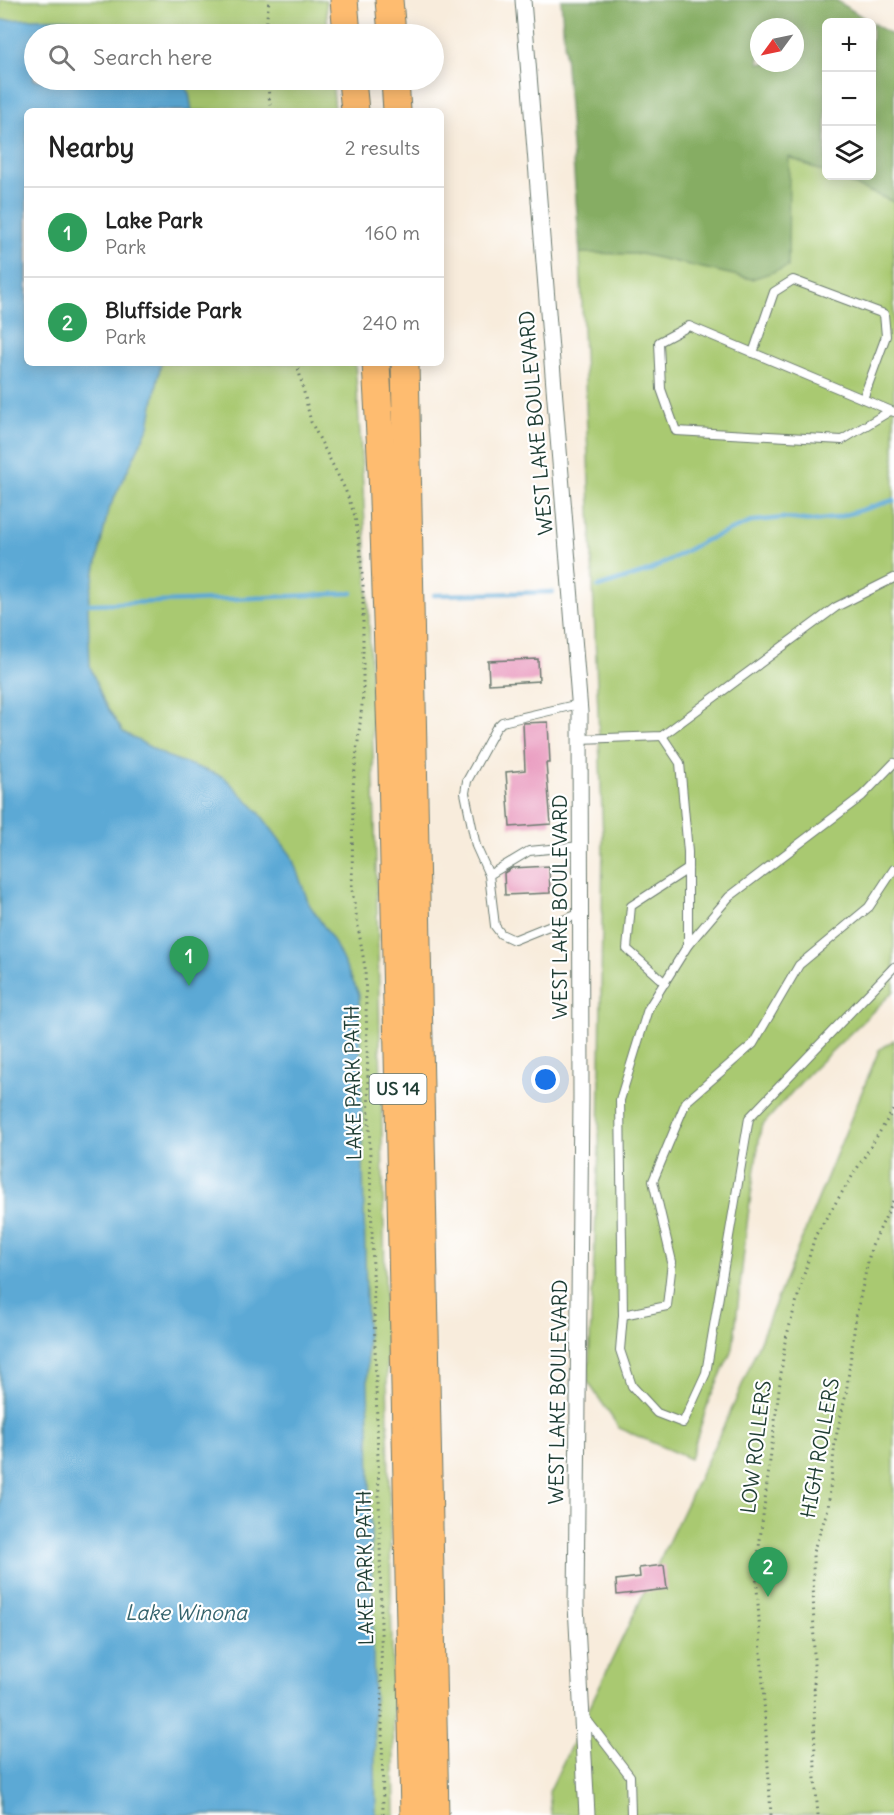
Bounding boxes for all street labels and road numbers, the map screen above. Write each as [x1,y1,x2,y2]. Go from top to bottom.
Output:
street label: WEST LAKE BOULEVARD [513,310,558,536]
street label: WEST LAKE BOULEVARD [547,794,572,1020]
street label: LAKE PARK PATH [339,1005,366,1161]
road number: US 14 [370,1074,426,1104]
street label: WEST LAKE BOULEVARD [543,1279,572,1505]
street label: HIGH ROLLERS [795,1376,844,1520]
street label: LOW ROLLERS [735,1379,776,1515]
street label: LAKE PARK PATH [351,1490,378,1646]

